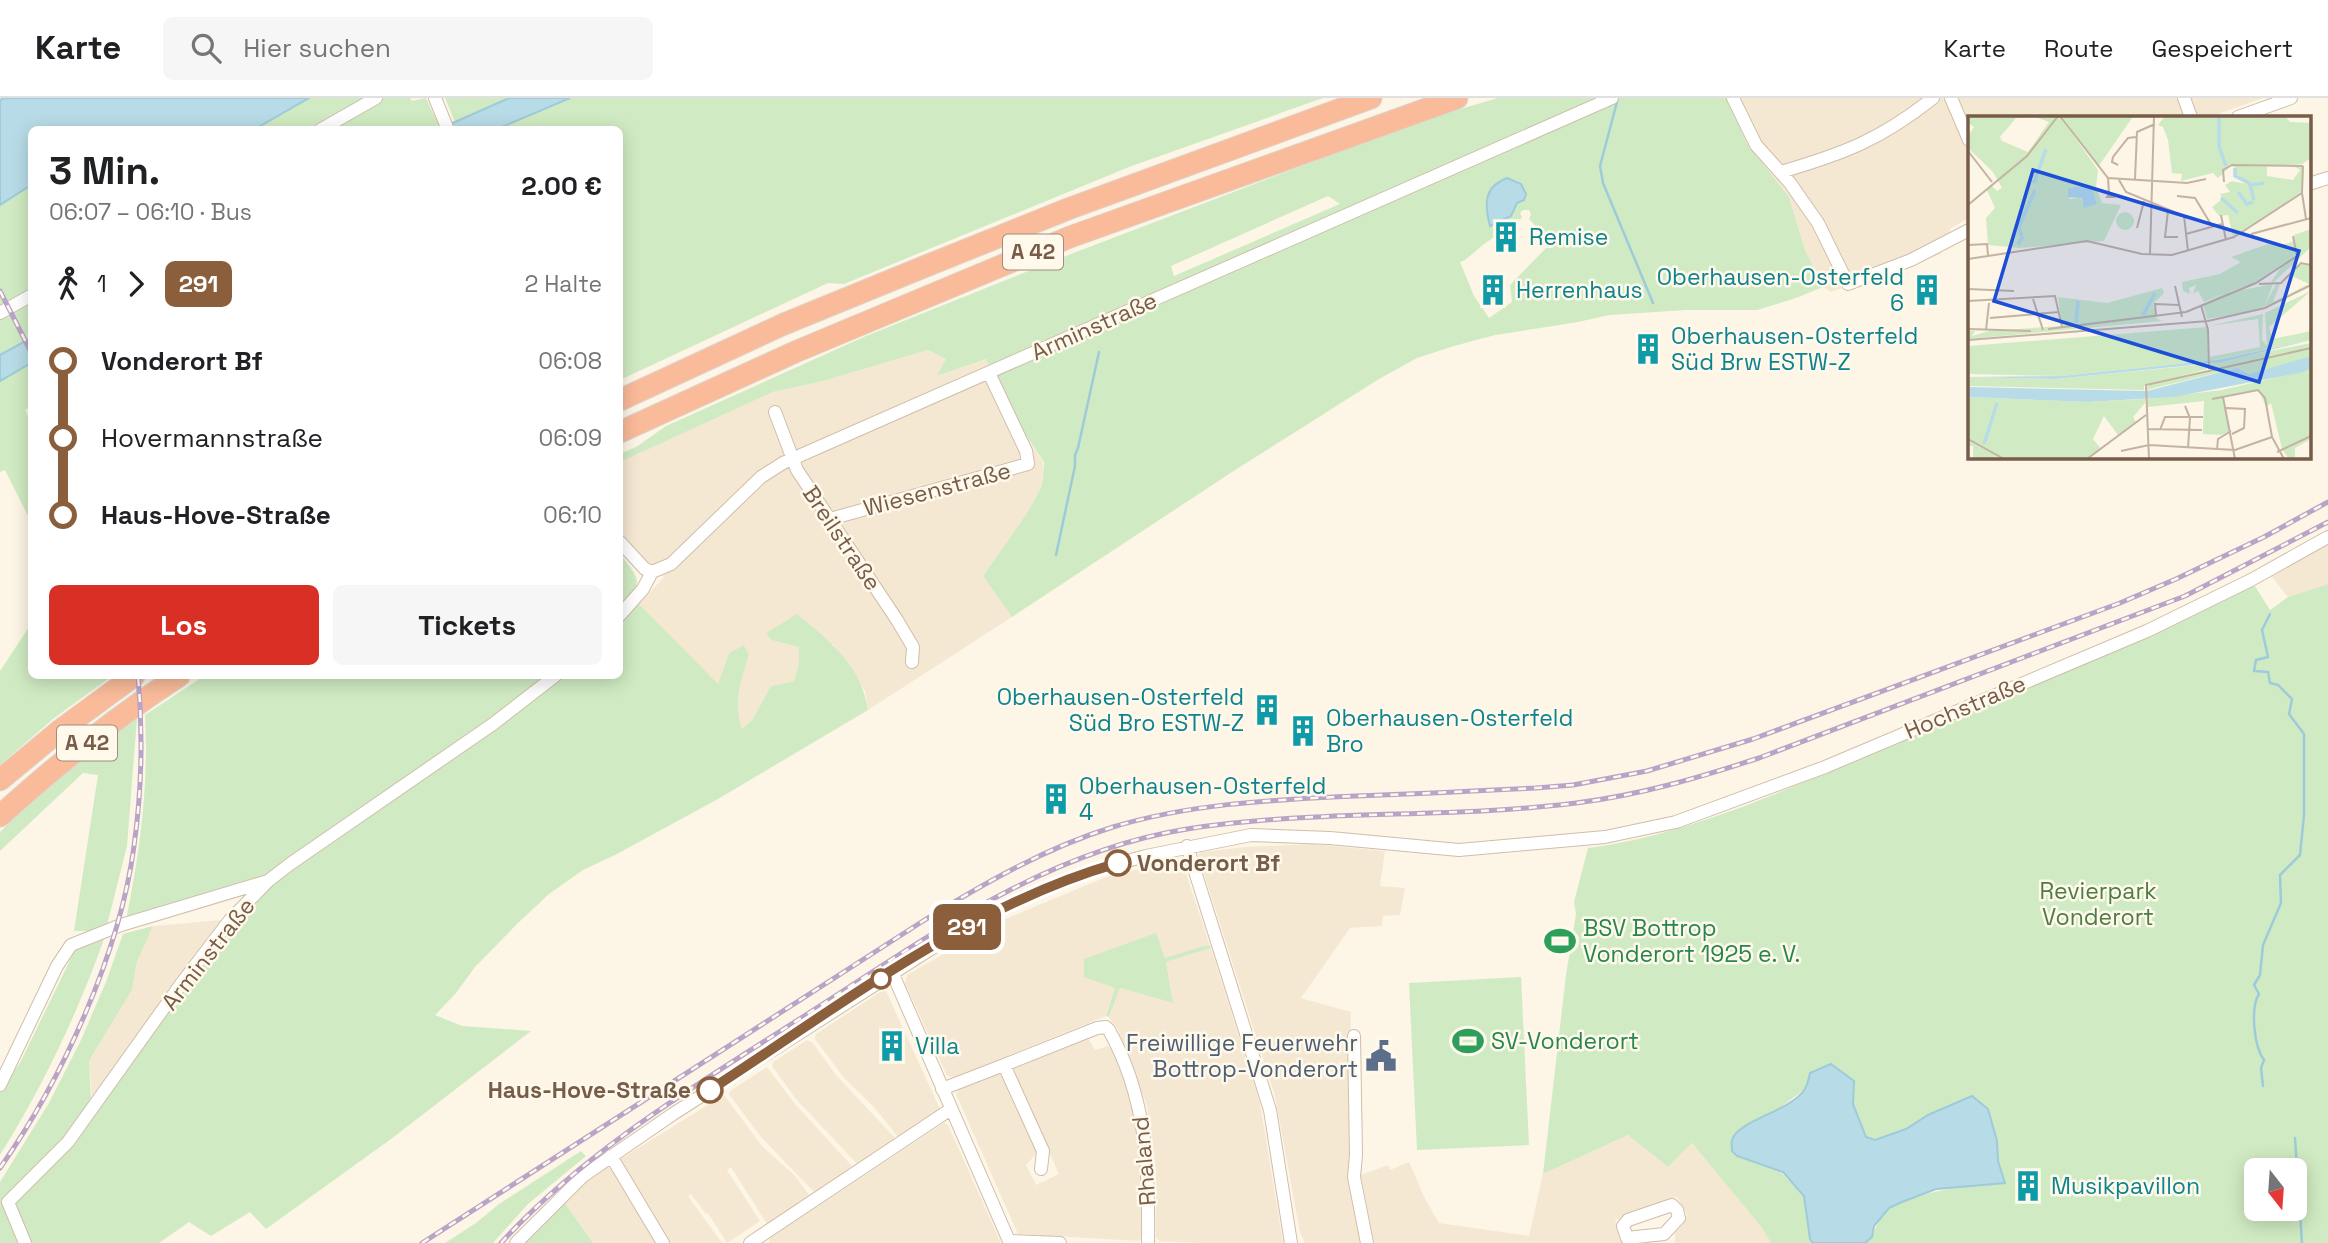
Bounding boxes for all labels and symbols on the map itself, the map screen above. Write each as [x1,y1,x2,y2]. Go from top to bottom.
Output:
inset map [1968,116,2310,458]
building icon: Remise [1489,220,1523,254]
place label: Remise [1529,222,1608,252]
road number: A 42 [1003,234,1063,270]
place label: Oberhausen-Osterfeld 6 [1657,262,1904,318]
building icon: Herrenhaus [1476,273,1510,307]
building icon: Oberhausen-Osterfeld 6 [1910,273,1944,307]
place label: Herrenhaus [1516,275,1643,305]
street label: Arminstraße [1026,285,1162,367]
place label: Oberhausen-Osterfeld Süd Brw ESTW-Z [1671,321,1918,377]
building icon: Oberhausen-Osterfeld Süd Brw ESTW-Z [1631,332,1665,366]
street label: Wiesenstraße [860,455,1014,523]
street label: Breilstraße [796,480,888,596]
street label: Hochstraße [1900,668,2030,746]
place label: Oberhausen-Osterfeld Süd Bro ESTW-Z [997,682,1244,738]
building icon: Oberhausen-Osterfeld Süd Bro ESTW-Z [1250,693,1284,727]
place label: Oberhausen-Osterfeld Bro [1326,703,1573,759]
building icon: Oberhausen-Osterfeld Bro [1286,714,1320,748]
road number: A 42 [57,726,117,760]
place label: Oberhausen-Osterfeld 4 [1079,771,1326,827]
building icon: Oberhausen-Osterfeld 4 [1039,782,1073,816]
place label: Vonderort Bf [1137,848,1280,878]
marker: Vonderort Bf [1105,850,1131,876]
park label: Revierpark Vonderort [2039,876,2157,932]
street label: Arminstraße [155,892,261,1016]
line badge: 291 [927,904,1007,950]
place label: BSV Bottrop Vonderort 1925 e. V. [1583,913,1800,969]
sports icon: BSV Bottrop Vonderort 1925 e. V. [1543,924,1577,958]
unlabelled marker [871,969,891,989]
sports icon: SV-Vonderort [1451,1024,1485,1058]
place label: SV-Vonderort [1491,1026,1639,1056]
place label: Freiwillige Feuerwehr Bottrop-Vonderort [1126,1028,1358,1084]
building icon: Villa [875,1029,909,1063]
place label: Villa [915,1031,959,1061]
public building icon: Freiwillige Feuerwehr Bottrop-Vonderort [1364,1039,1398,1073]
place label: Haus-Hove-Straße [488,1075,691,1105]
marker: Haus-Hove-Straße [697,1077,723,1103]
street label: Rhaland [1125,1115,1163,1207]
north arrow [2244,1158,2306,1222]
building icon: Musikpavillon [2011,1169,2045,1203]
place label: Musikpavillon [2051,1171,2200,1201]

